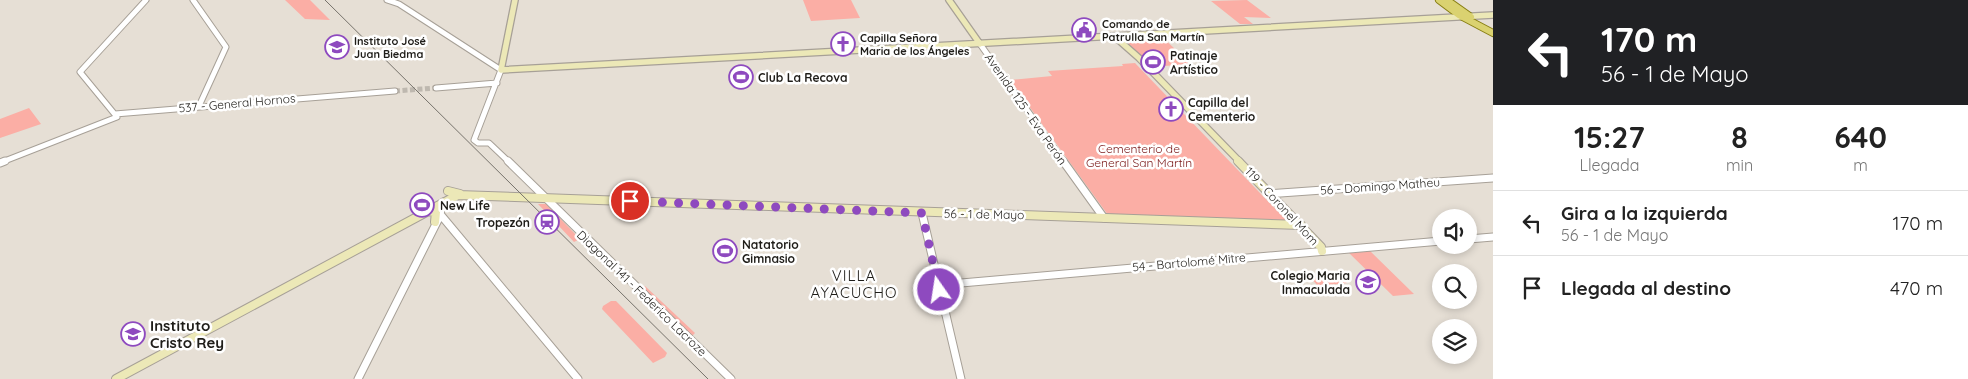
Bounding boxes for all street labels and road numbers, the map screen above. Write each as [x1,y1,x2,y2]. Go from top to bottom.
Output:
street label: Avenida 125 - Eva Perón [982,50,1070,168]
street label: 537 - General Hornos [178,90,296,116]
street label: 119 - Coronel Mom [1242,164,1322,248]
street label: 56 - Domingo Matheu [1320,174,1440,198]
street label: 56 - 1 de Mayo [944,206,1024,222]
street label: Diagonal 141 - Federico Lacroze [574,227,710,359]
street label: 54 - Bartolomé Mitre [1132,250,1246,274]

